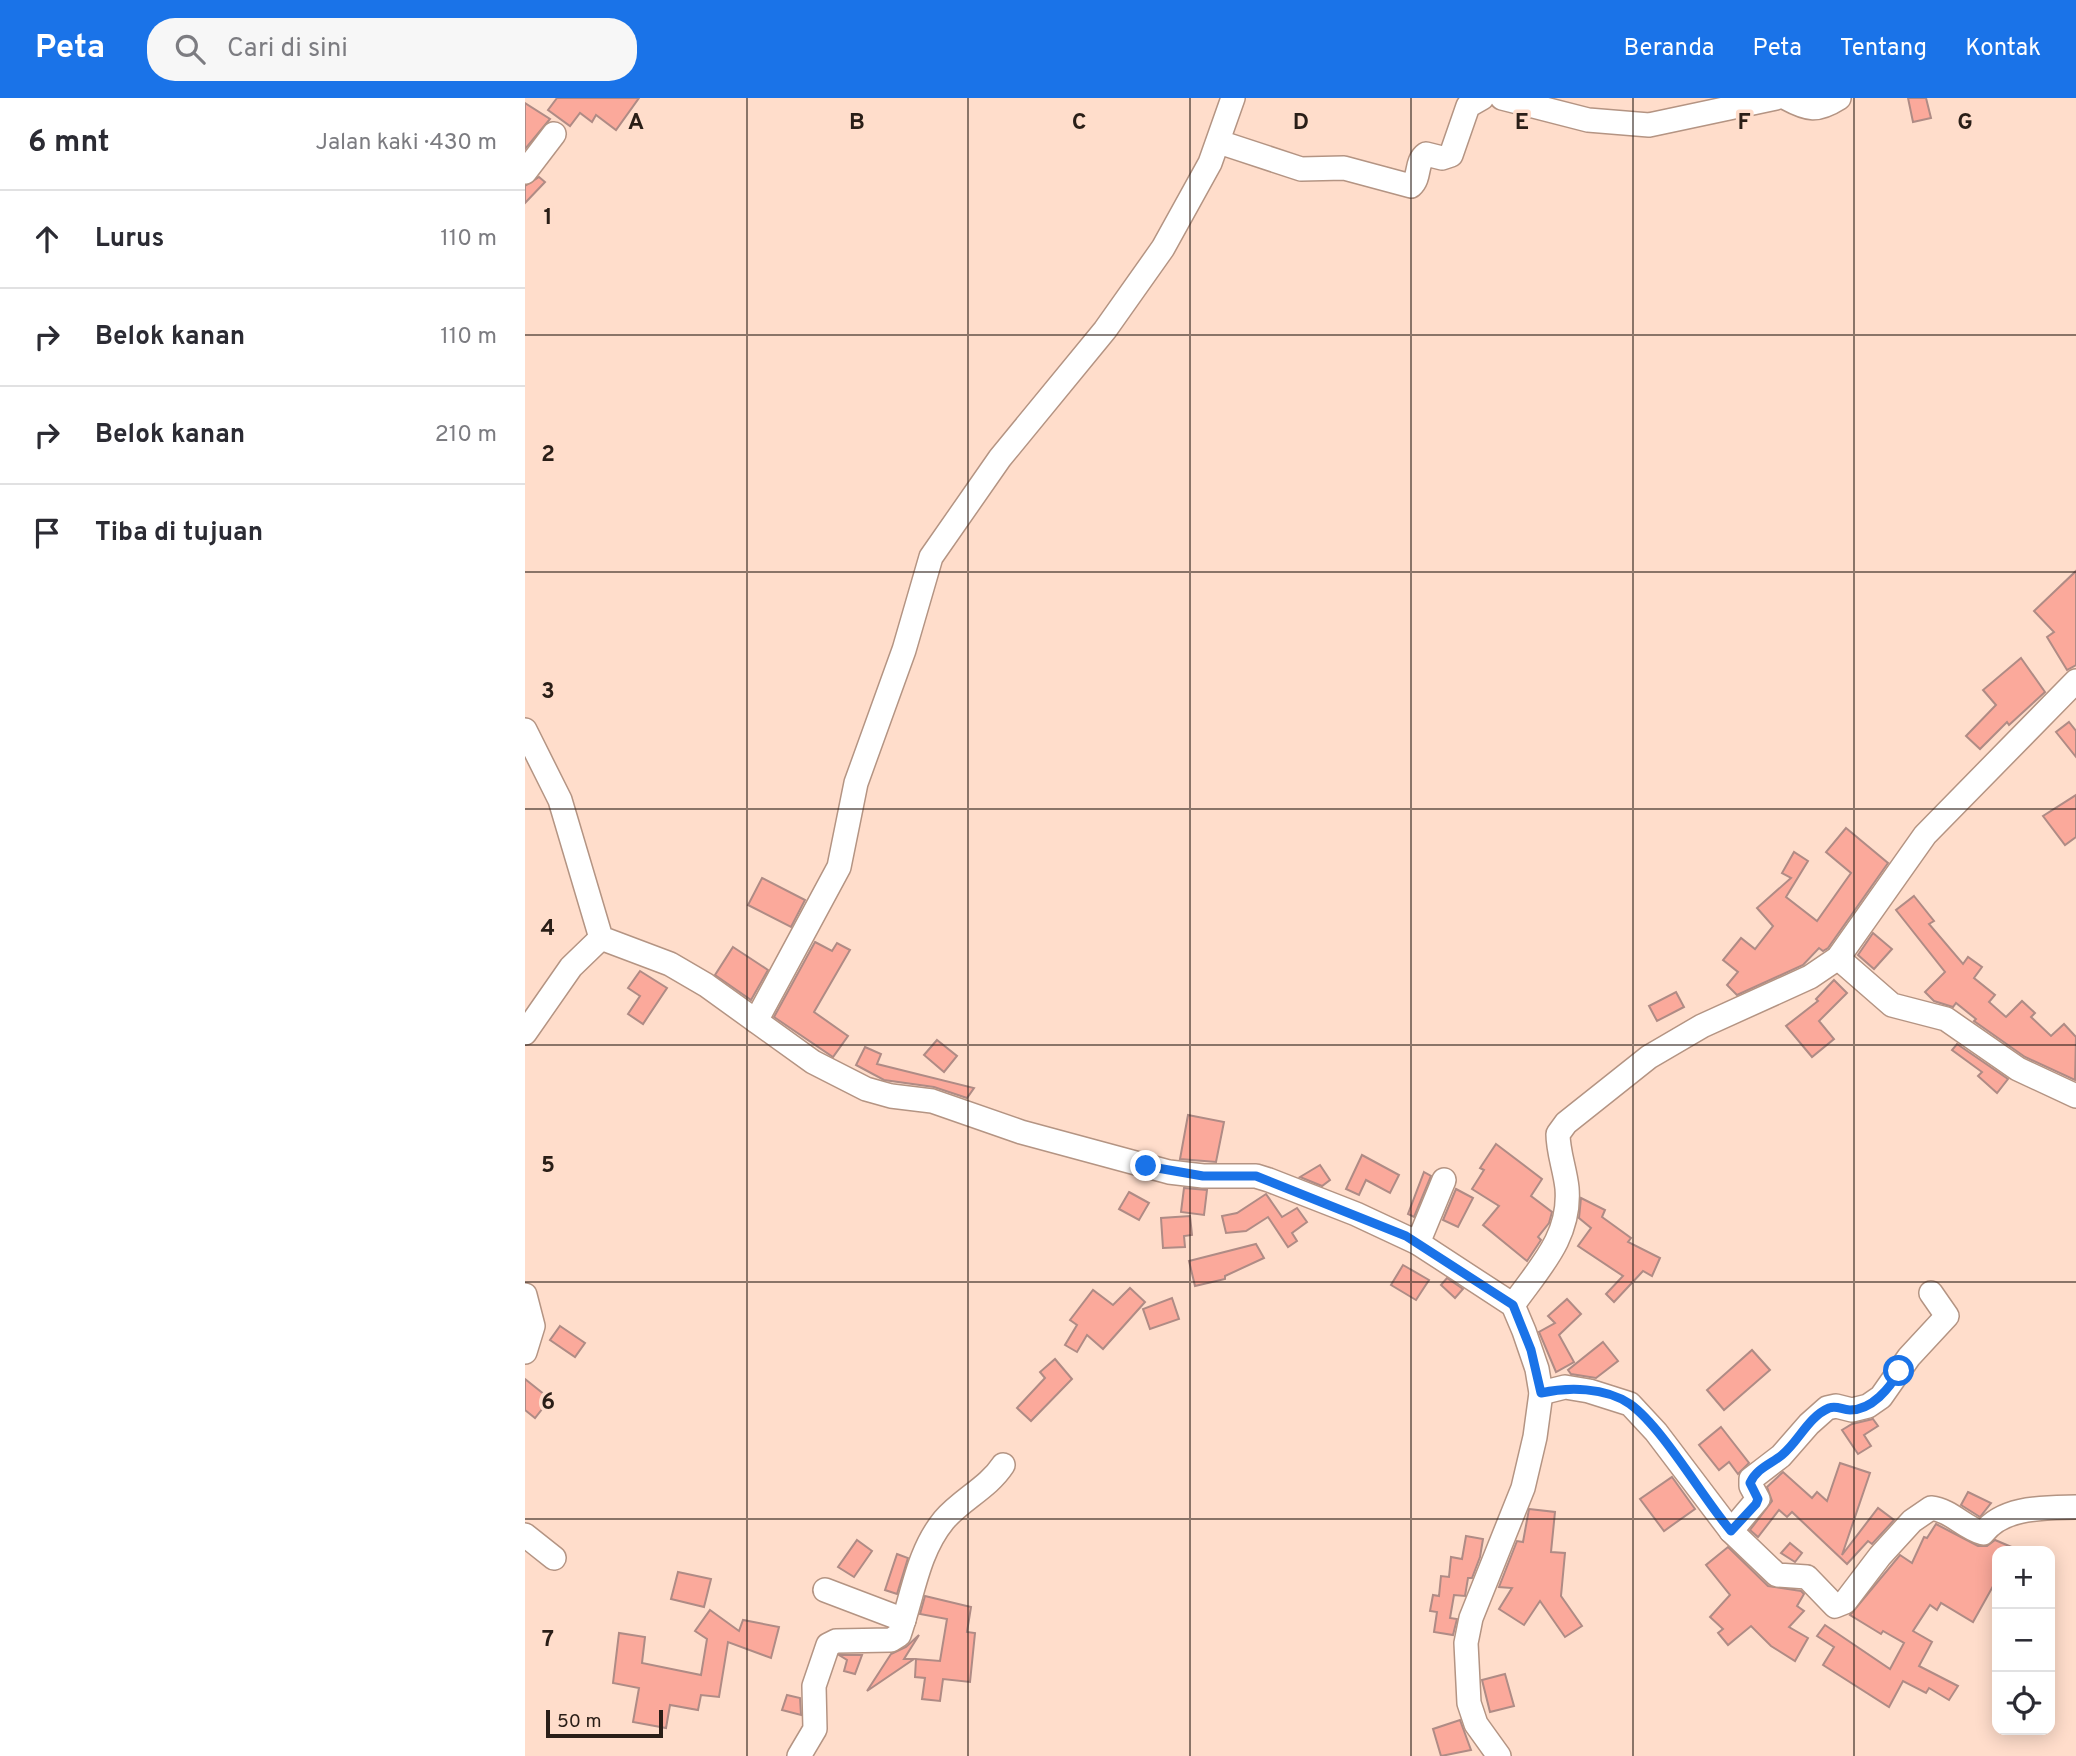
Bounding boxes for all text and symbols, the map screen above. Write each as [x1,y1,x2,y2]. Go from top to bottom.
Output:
search box [147,18,637,81]
text: Peta [35,28,105,70]
icon: search [171,30,209,68]
text: Cari di sini [227,33,348,66]
text: Beranda [1624,34,1715,64]
text: Peta [1753,34,1802,64]
text: Tentang [1840,34,1927,64]
text: Kontak [1965,34,2041,64]
text: A [628,109,644,138]
text: B [849,109,865,138]
text: C [1072,109,1086,138]
text: D [1293,109,1309,138]
text: E [1515,109,1529,138]
text: F [1737,109,1751,138]
text: G [1957,109,1973,138]
text: 6 mnt [28,125,109,162]
text: Jalan kaki · 430 m [315,129,497,158]
text: 1 [543,204,553,233]
icon: ahead [28,220,66,258]
text: Lurus [95,223,164,256]
text: 110 m [440,225,497,254]
icon: right [28,318,66,356]
text: Belok kanan [95,321,245,354]
text: 110 m [440,323,497,352]
icon: right [28,416,66,454]
text: Belok kanan [95,419,245,452]
text: 210 m [435,421,497,450]
text: 2 [541,441,555,470]
icon: arrive [28,514,66,552]
text: Tiba di tujuan [95,517,263,550]
text: 3 [541,678,555,707]
text: 4 [541,915,555,944]
route end [1130,1150,1161,1181]
text: 5 [541,1152,555,1181]
route start [1883,1355,1914,1386]
text: 6 [541,1389,555,1418]
map controls [1992,1546,2055,1735]
button: + [1992,1546,2055,1609]
button: − [1992,1609,2055,1672]
text: 7 [542,1626,554,1655]
button: locate [1992,1672,2055,1735]
scale bar [546,1707,663,1739]
text: 50 m [557,1710,602,1734]

